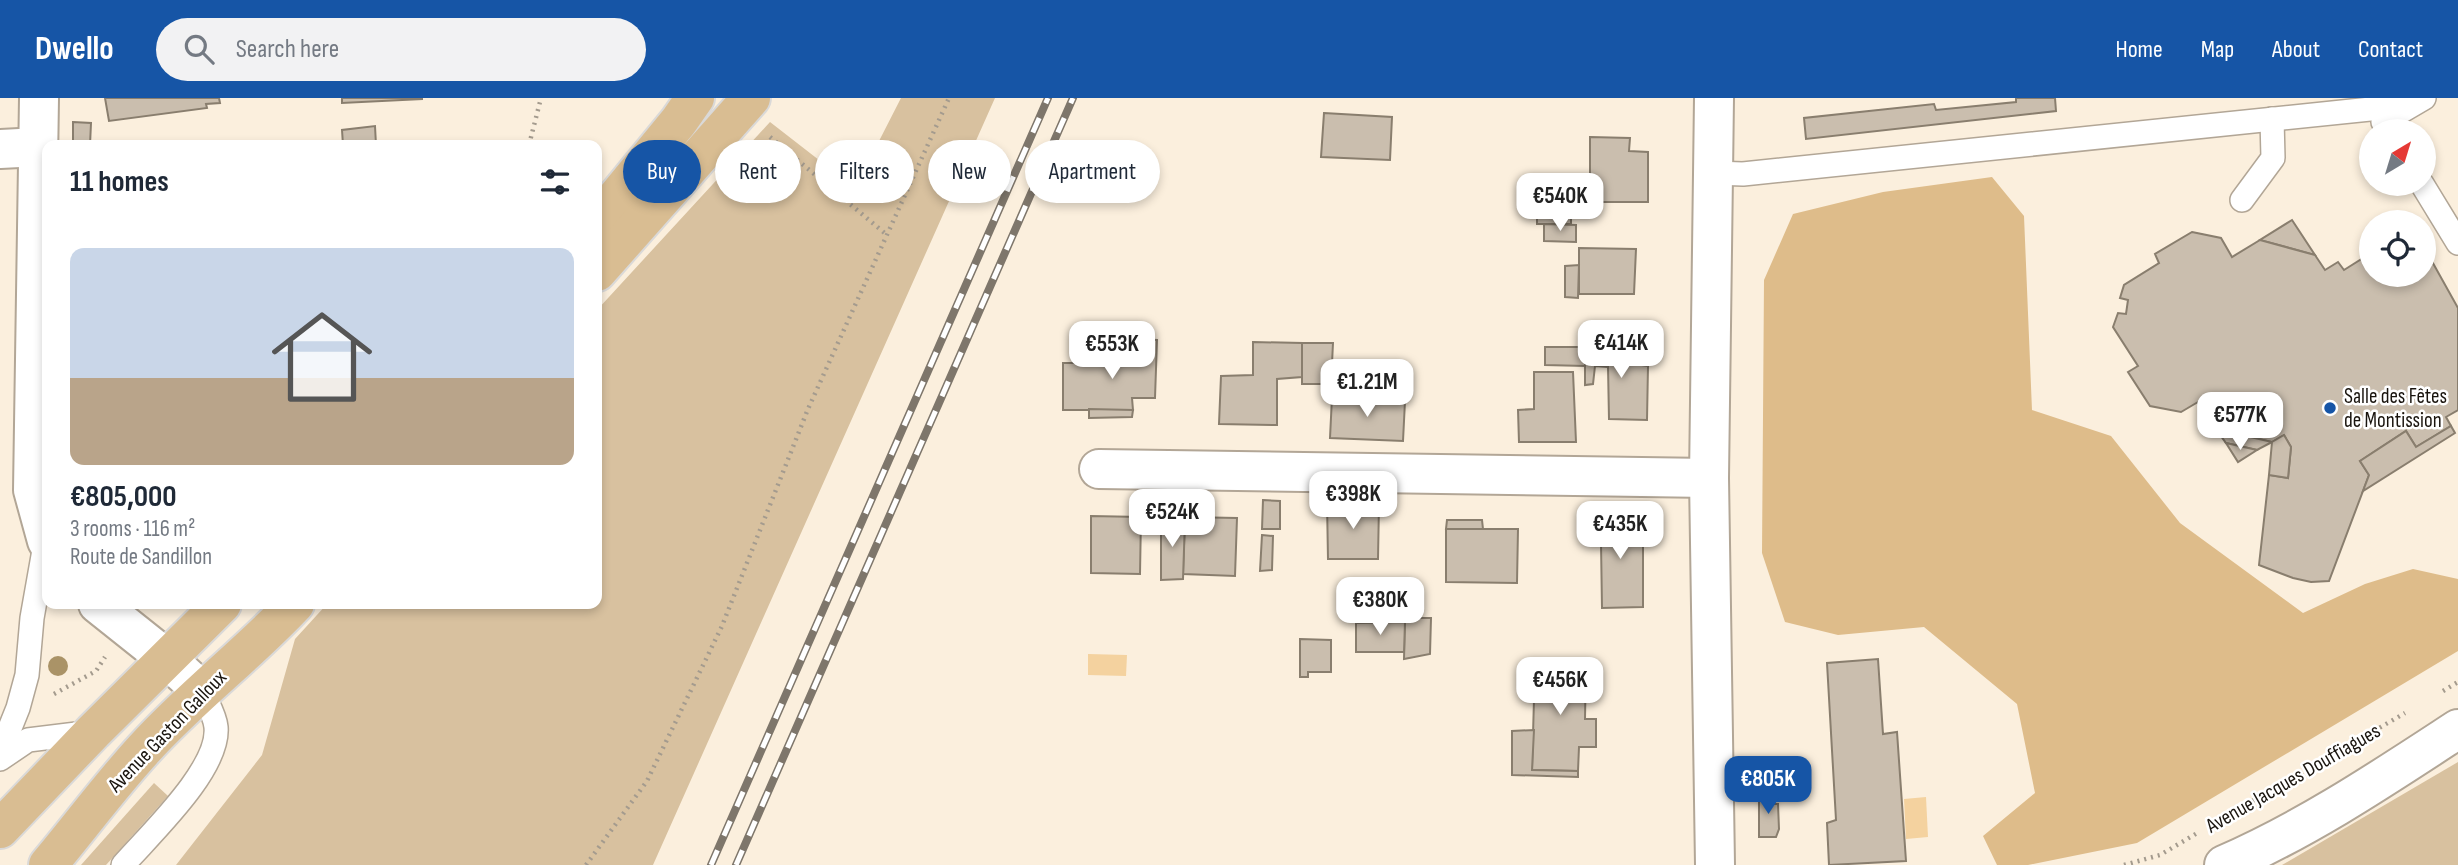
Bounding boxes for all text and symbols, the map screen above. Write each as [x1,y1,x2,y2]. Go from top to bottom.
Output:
search box [156,18,646,81]
text: Dwello [35,29,114,69]
icon: search [180,30,218,68]
text: Search here [236,34,339,65]
text: Home [2115,35,2163,64]
text: Map [2201,35,2234,64]
text: About [2272,35,2320,64]
text: Contact [2358,35,2423,64]
north arrow [2359,119,2436,196]
map controls [2359,119,2436,287]
chip: Buy [623,140,701,203]
chip: Rent [715,140,801,203]
chip: Filters [815,140,914,203]
chip: New [928,140,1011,203]
chip: Apartment [1025,140,1160,203]
icon: filters [536,163,574,201]
text: 11 homes [70,164,169,200]
pin: €540K [1511,174,1609,233]
text: €540K [1532,182,1588,210]
button: locate [2359,210,2436,287]
icon: home [259,294,385,420]
pin: €414K [1572,320,1670,380]
pin: €553K [1063,322,1161,381]
text: €414K [1594,329,1648,357]
text: €553K [1085,330,1139,358]
pin: €1.21M [1310,360,1424,419]
text: €1.21M [1337,368,1398,396]
place label: Salle des Fêtes de Montission [2344,384,2447,433]
pin: €577K [2191,392,2289,452]
marker: Salle des Fêtes de Montission [2322,400,2338,416]
text: €577K [2213,401,2267,429]
pin: €398K [1304,472,1402,531]
text: €805,000 [70,479,176,515]
text: €398K [1325,480,1381,508]
pin: €524K [1123,490,1221,549]
text: €524K [1145,498,1199,526]
pin: €435K [1571,502,1669,561]
text: €435K [1593,510,1647,538]
text: 3 rooms · 116 m² [70,515,195,543]
text: Route de Sandillon [70,543,212,571]
pin: €380K [1331,578,1429,637]
text: €380K [1352,586,1408,614]
pin: €456K [1511,658,1609,717]
street label: Avenue Gaston Galloux [102,665,232,798]
text: €456K [1532,666,1588,694]
street label: Avenue Jacques Douffiagues [2201,718,2385,839]
pin: €805K [1719,756,1817,816]
text: €805K [1741,765,1796,793]

